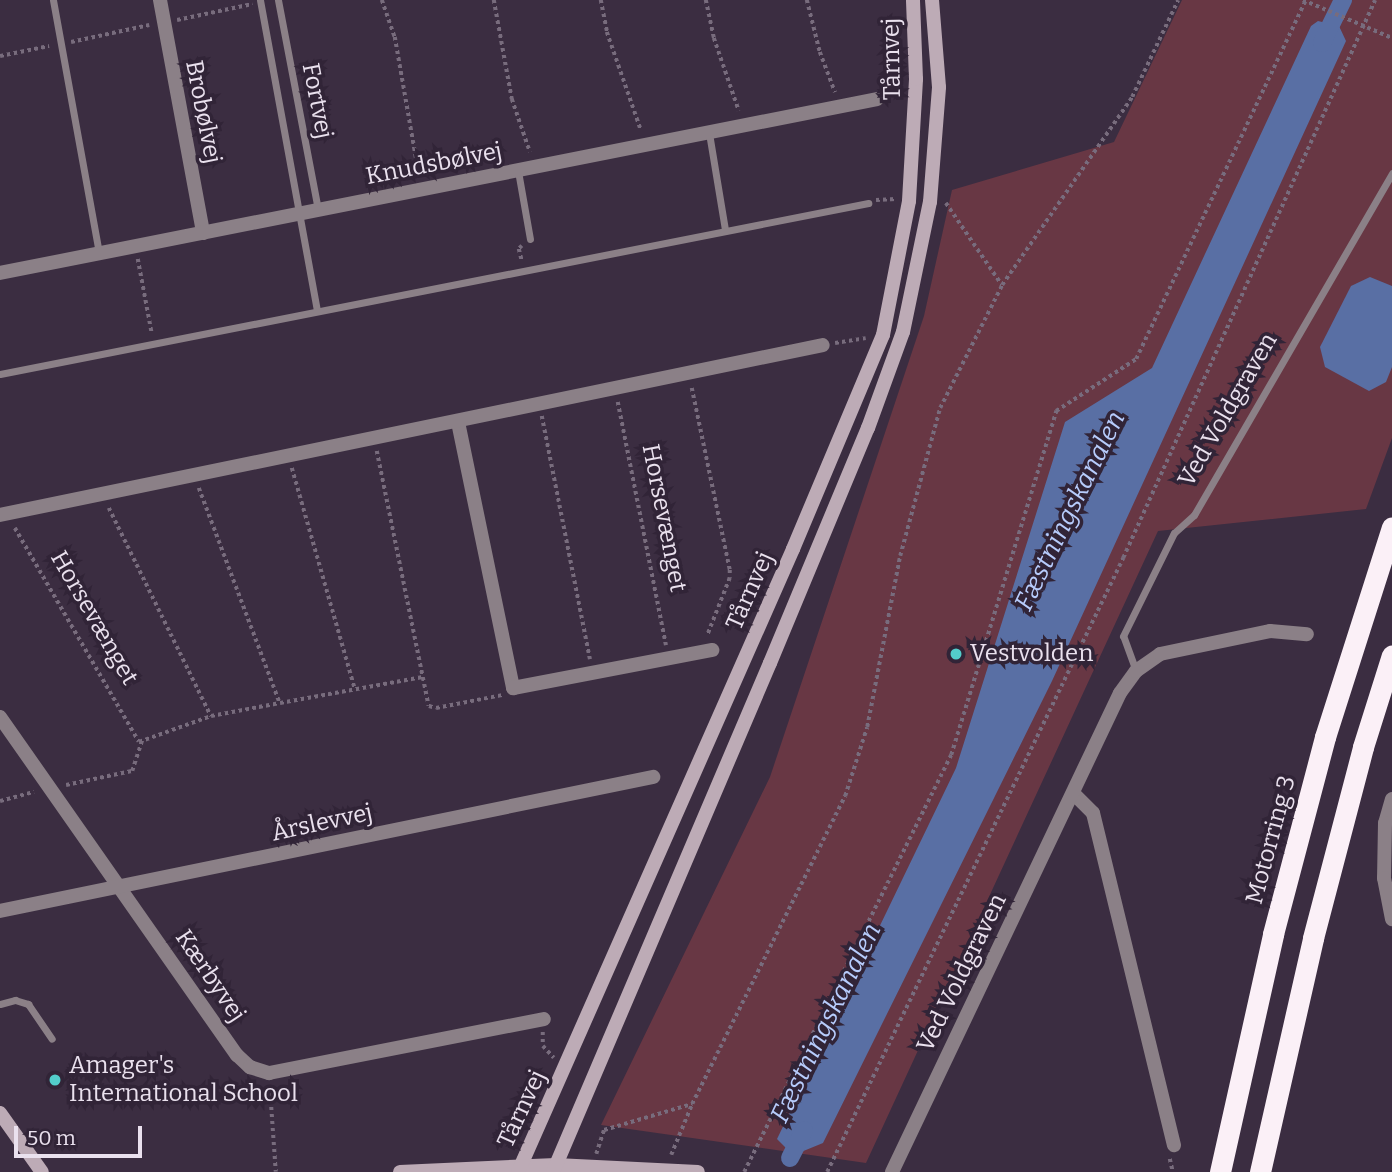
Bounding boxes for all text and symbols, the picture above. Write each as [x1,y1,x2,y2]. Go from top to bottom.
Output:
street label: Tårnvej [877,18,907,100]
street label: Brobølvej [179,58,227,166]
street label: Fortvej [296,61,338,141]
street label: Knudsbølvej [363,137,505,191]
street label: Ved Voldgraven [1172,328,1284,492]
water label: Fæstningskanalen [1008,406,1132,616]
street label: Horsevænget [636,442,692,594]
street label: Horsevænget [44,546,144,690]
street label: Tårnvej [720,548,780,634]
place label: Vestvolden [970,640,1093,668]
marker: Vestvolden [948,646,964,662]
street label: Motorring 3 [1240,773,1302,907]
street label: Årslevvej [269,798,375,848]
street label: Ved Voldgraven [911,889,1013,1057]
water label: Fæstningskanalen [764,918,888,1128]
street label: Kærbyvej [169,924,251,1028]
place label: Amager's International School [69,1052,298,1108]
street label: Tårnvej [492,1066,552,1152]
marker: Amager's International School [47,1072,63,1088]
scale bar [18,1112,145,1156]
text: 50 m [27,1125,76,1151]

